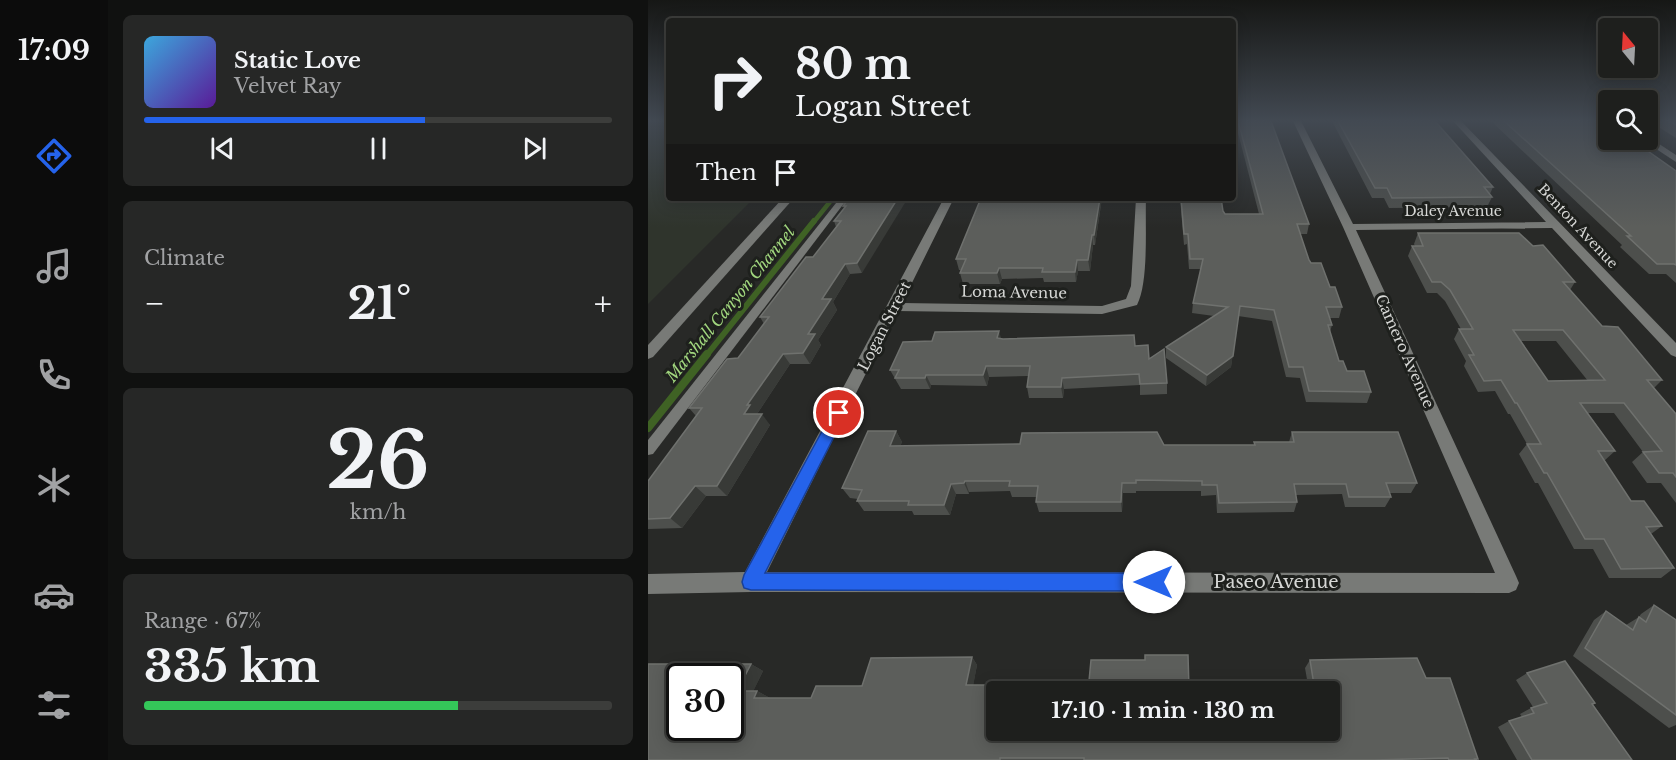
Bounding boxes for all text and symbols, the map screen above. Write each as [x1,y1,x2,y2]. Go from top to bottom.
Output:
north arrow [1598,18,1658,78]
map controls [1598,18,1658,150]
text: 17:09 [18,34,90,67]
text: 80 m [795,38,911,90]
icon: right [696,42,774,120]
text: Static Love [234,47,361,74]
text: Velvet Ray [234,74,342,98]
text: Logan Street [795,90,971,123]
button: search [1598,90,1658,150]
icon: previous [206,132,239,165]
icon: pause [362,132,395,165]
icon: next [518,132,551,165]
icon: directions [33,135,75,177]
icon: arrive [769,156,802,189]
text: Then [696,159,757,186]
street label: Benton Avenue [1534,180,1622,272]
street label: Daley Avenue [1404,202,1502,220]
water label: Marshall Canyon Channel [661,222,799,386]
icon: music [33,245,75,287]
text: Climate [144,246,225,270]
text: 21° [347,275,411,331]
street label: Logan Street [853,278,915,374]
street label: Loma Avenue [961,282,1067,302]
text: − [144,283,165,324]
text: + [594,283,612,324]
street label: Camero Avenue [1371,291,1439,411]
icon: phone [33,354,75,396]
pin [813,387,864,438]
icon: arrive [822,396,855,429]
text: 26 [326,412,430,509]
icon: climate [33,464,75,506]
text: km/h [350,500,406,524]
position arrow [1122,550,1186,614]
street label: Paseo Avenue [1213,571,1339,593]
icon: car [33,574,75,616]
text: Range · 67% [144,609,261,633]
text: 335 km [144,638,320,694]
speed limit sign: 30 [666,663,744,741]
icon: filters [33,684,75,726]
text: 17:10 · 1 min · 130 m [1051,697,1275,724]

